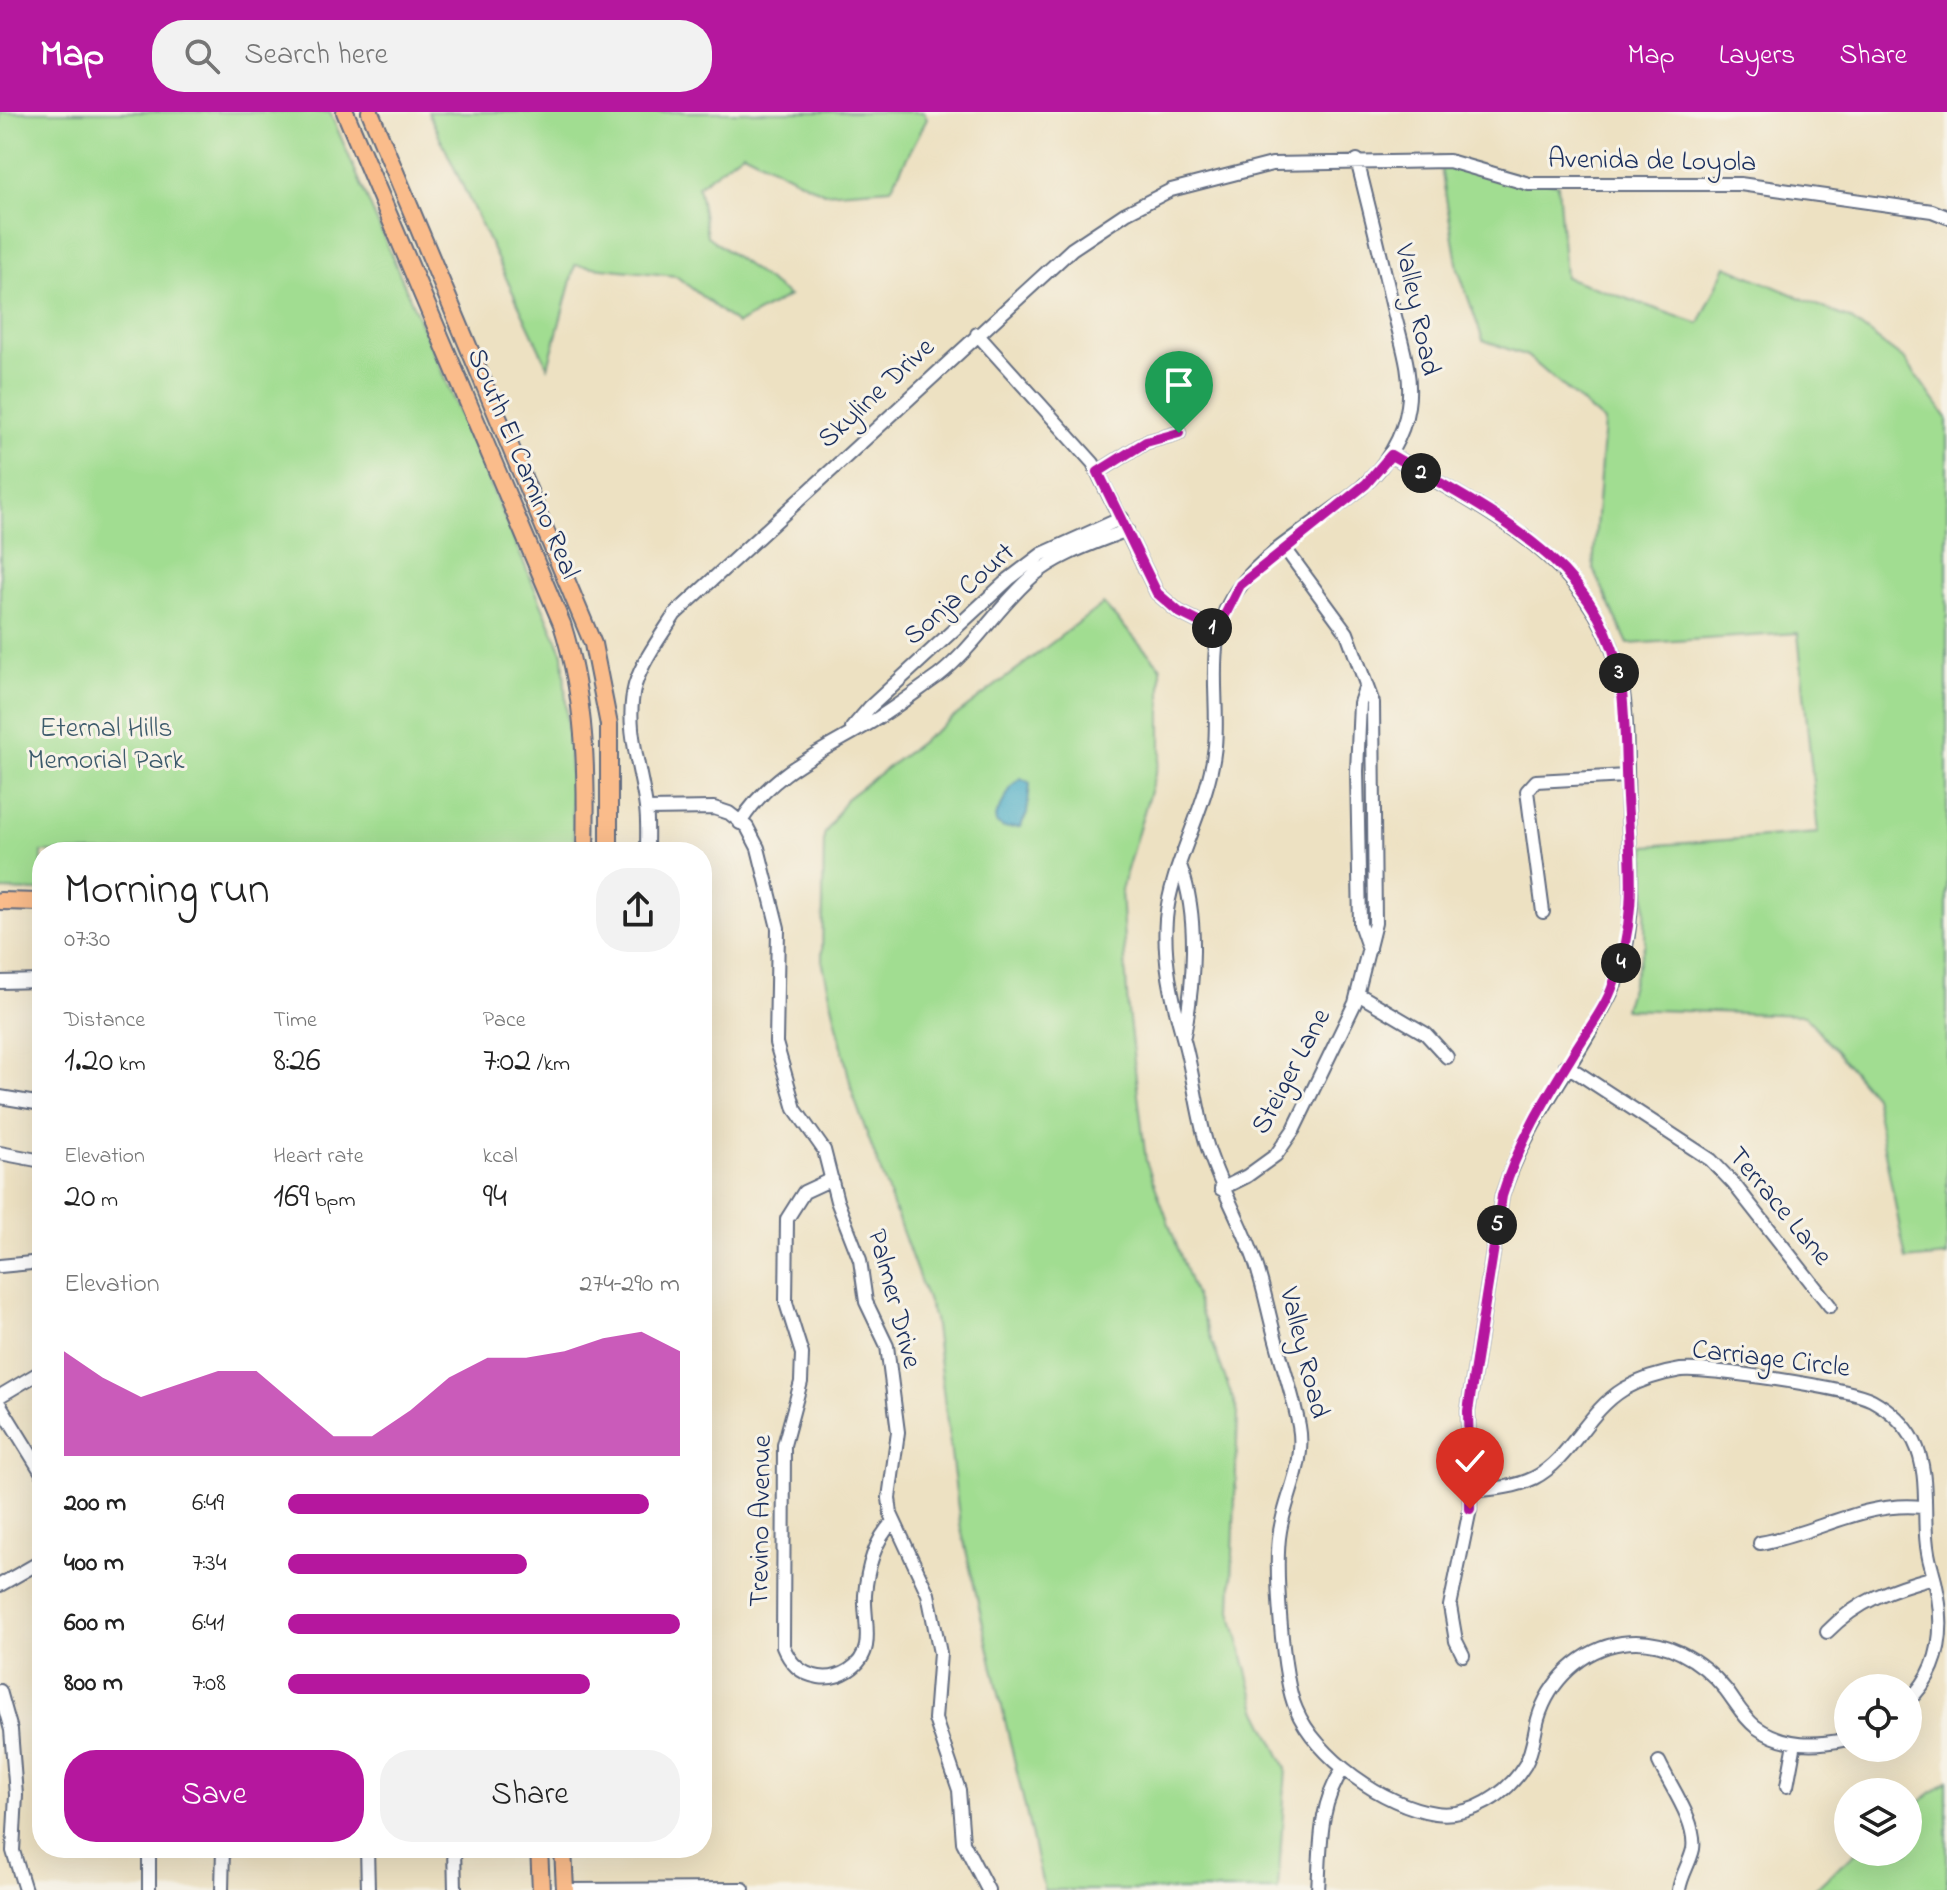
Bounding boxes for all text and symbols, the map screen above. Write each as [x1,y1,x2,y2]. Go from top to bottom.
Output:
search box [152,20,712,92]
text: Map [40,28,104,84]
icon: search [180,34,224,78]
text: Search here [244,34,388,78]
text: Map [1627,36,1675,77]
text: Layers [1719,36,1795,77]
text: Share [1839,36,1907,77]
street label: Avenida de Loyola [1548,140,1756,184]
street label: Valley Road [1382,239,1450,380]
street label: Skyline Drive [809,328,945,459]
street label: South El Camino Real [455,342,589,586]
pin [1145,351,1213,433]
icon: arrive [1157,363,1201,407]
pin: 2 [1401,453,1441,493]
text: 2 [1416,457,1426,489]
street label: Sonja Court [895,534,1025,656]
pin: 1 [1192,608,1232,648]
text: 1 [1209,612,1216,644]
pin: 3 [1599,653,1639,693]
text: 3 [1614,657,1624,689]
park label: Eternal Hills Memorial Park [28,709,185,782]
text: Morning run [64,859,270,923]
button: share [596,868,680,952]
text: 07:30 [64,921,110,959]
pin: 4 [1601,943,1641,983]
text: 4 [1616,947,1626,979]
street label: Steiger Lane [1242,1001,1343,1142]
text: Distance [64,1005,145,1037]
text: Time [273,1005,317,1037]
text: Pace [483,1005,526,1037]
text: 1.20 [64,1037,113,1087]
text: 8:26 [273,1037,321,1087]
text: 7:02 [483,1037,531,1087]
text: km [113,1049,146,1081]
text: /km [531,1049,570,1081]
street label: Terrace Lane [1717,1138,1842,1276]
text: Elevation [64,1141,145,1173]
text: Heart rate [273,1141,364,1173]
text: kcal [483,1141,518,1173]
text: 20 [64,1173,96,1223]
text: 169 [273,1173,309,1223]
text: 94 [483,1173,507,1223]
text: m [96,1185,118,1217]
text: bpm [309,1185,356,1217]
pin: 5 [1477,1205,1517,1245]
text: 5 [1491,1209,1503,1241]
street label: Palmer Drive [855,1225,931,1374]
text: Elevation [64,1266,160,1304]
text: 274–290 m [580,1266,680,1304]
street label: Valley Road [1267,1282,1339,1423]
street label: Carriage Circle [1690,1330,1853,1390]
pin [1436,1427,1504,1509]
street label: Trevino Avenue [740,1434,784,1607]
icon: check [1448,1439,1492,1483]
text: 200 m [64,1485,126,1523]
text: 6:49 [192,1485,224,1523]
text: 400 m [64,1545,124,1583]
text: 7:34 [192,1545,226,1583]
text: 600 m [64,1605,125,1643]
text: 6:41 [192,1605,225,1643]
text: 800 m [64,1665,123,1703]
text: 7:08 [192,1665,226,1703]
map controls [1834,1674,1922,1866]
button: locate [1834,1674,1922,1762]
button: Save [64,1750,364,1842]
button: Share [380,1750,680,1842]
button: layers [1834,1778,1922,1866]

